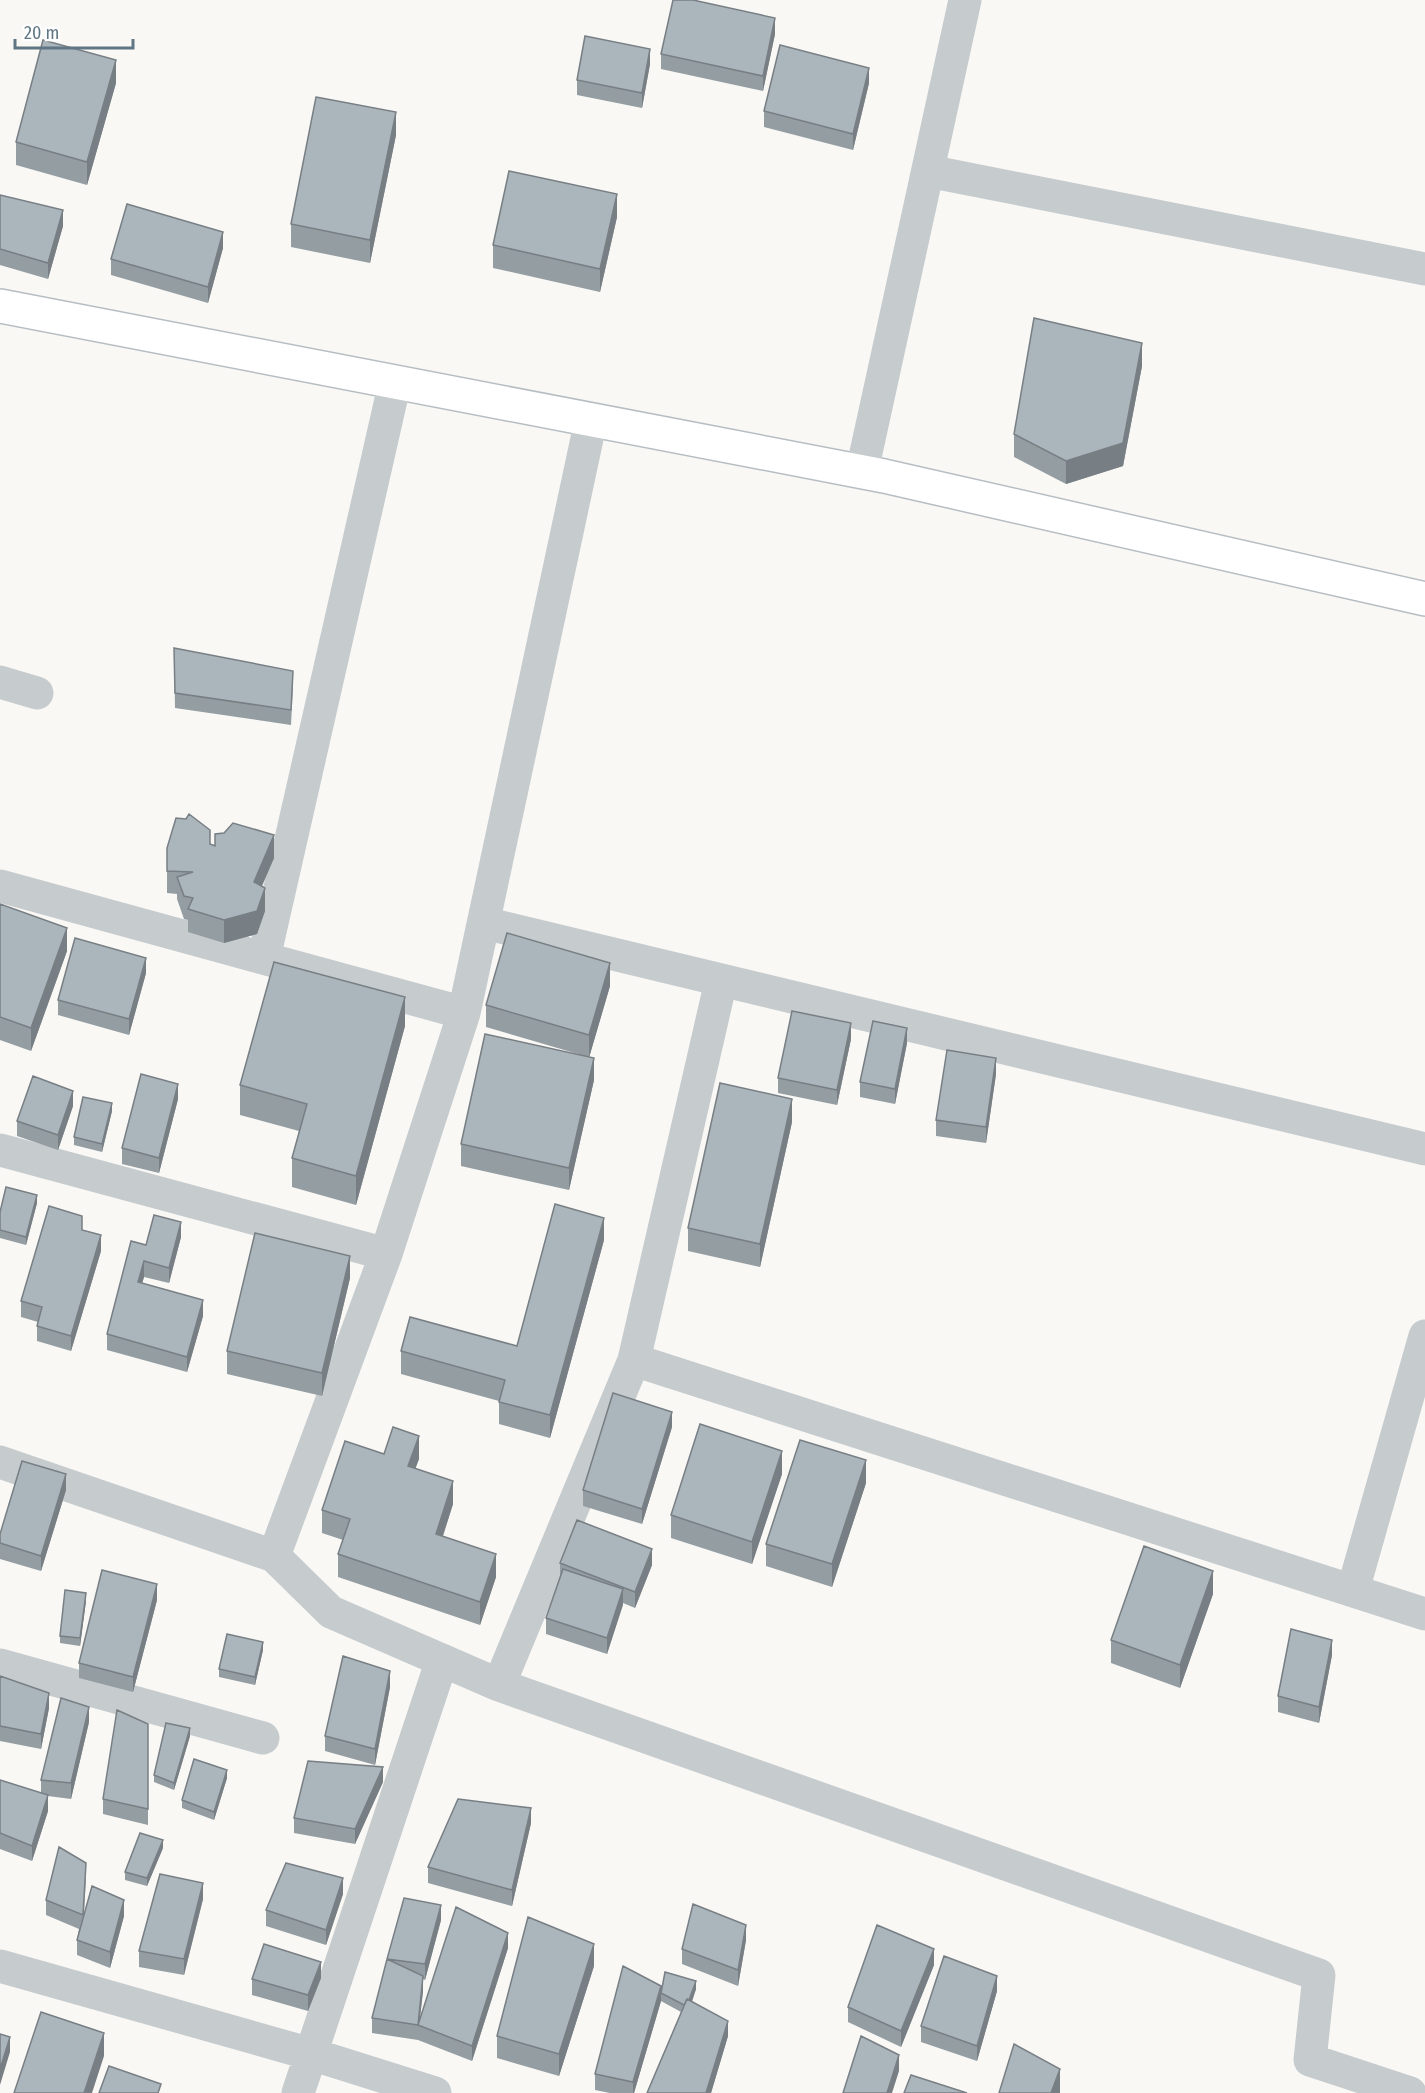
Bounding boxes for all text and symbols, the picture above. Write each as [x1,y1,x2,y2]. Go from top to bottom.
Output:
scale bar [15,12,134,50]
text: 20 m [24,22,59,44]

